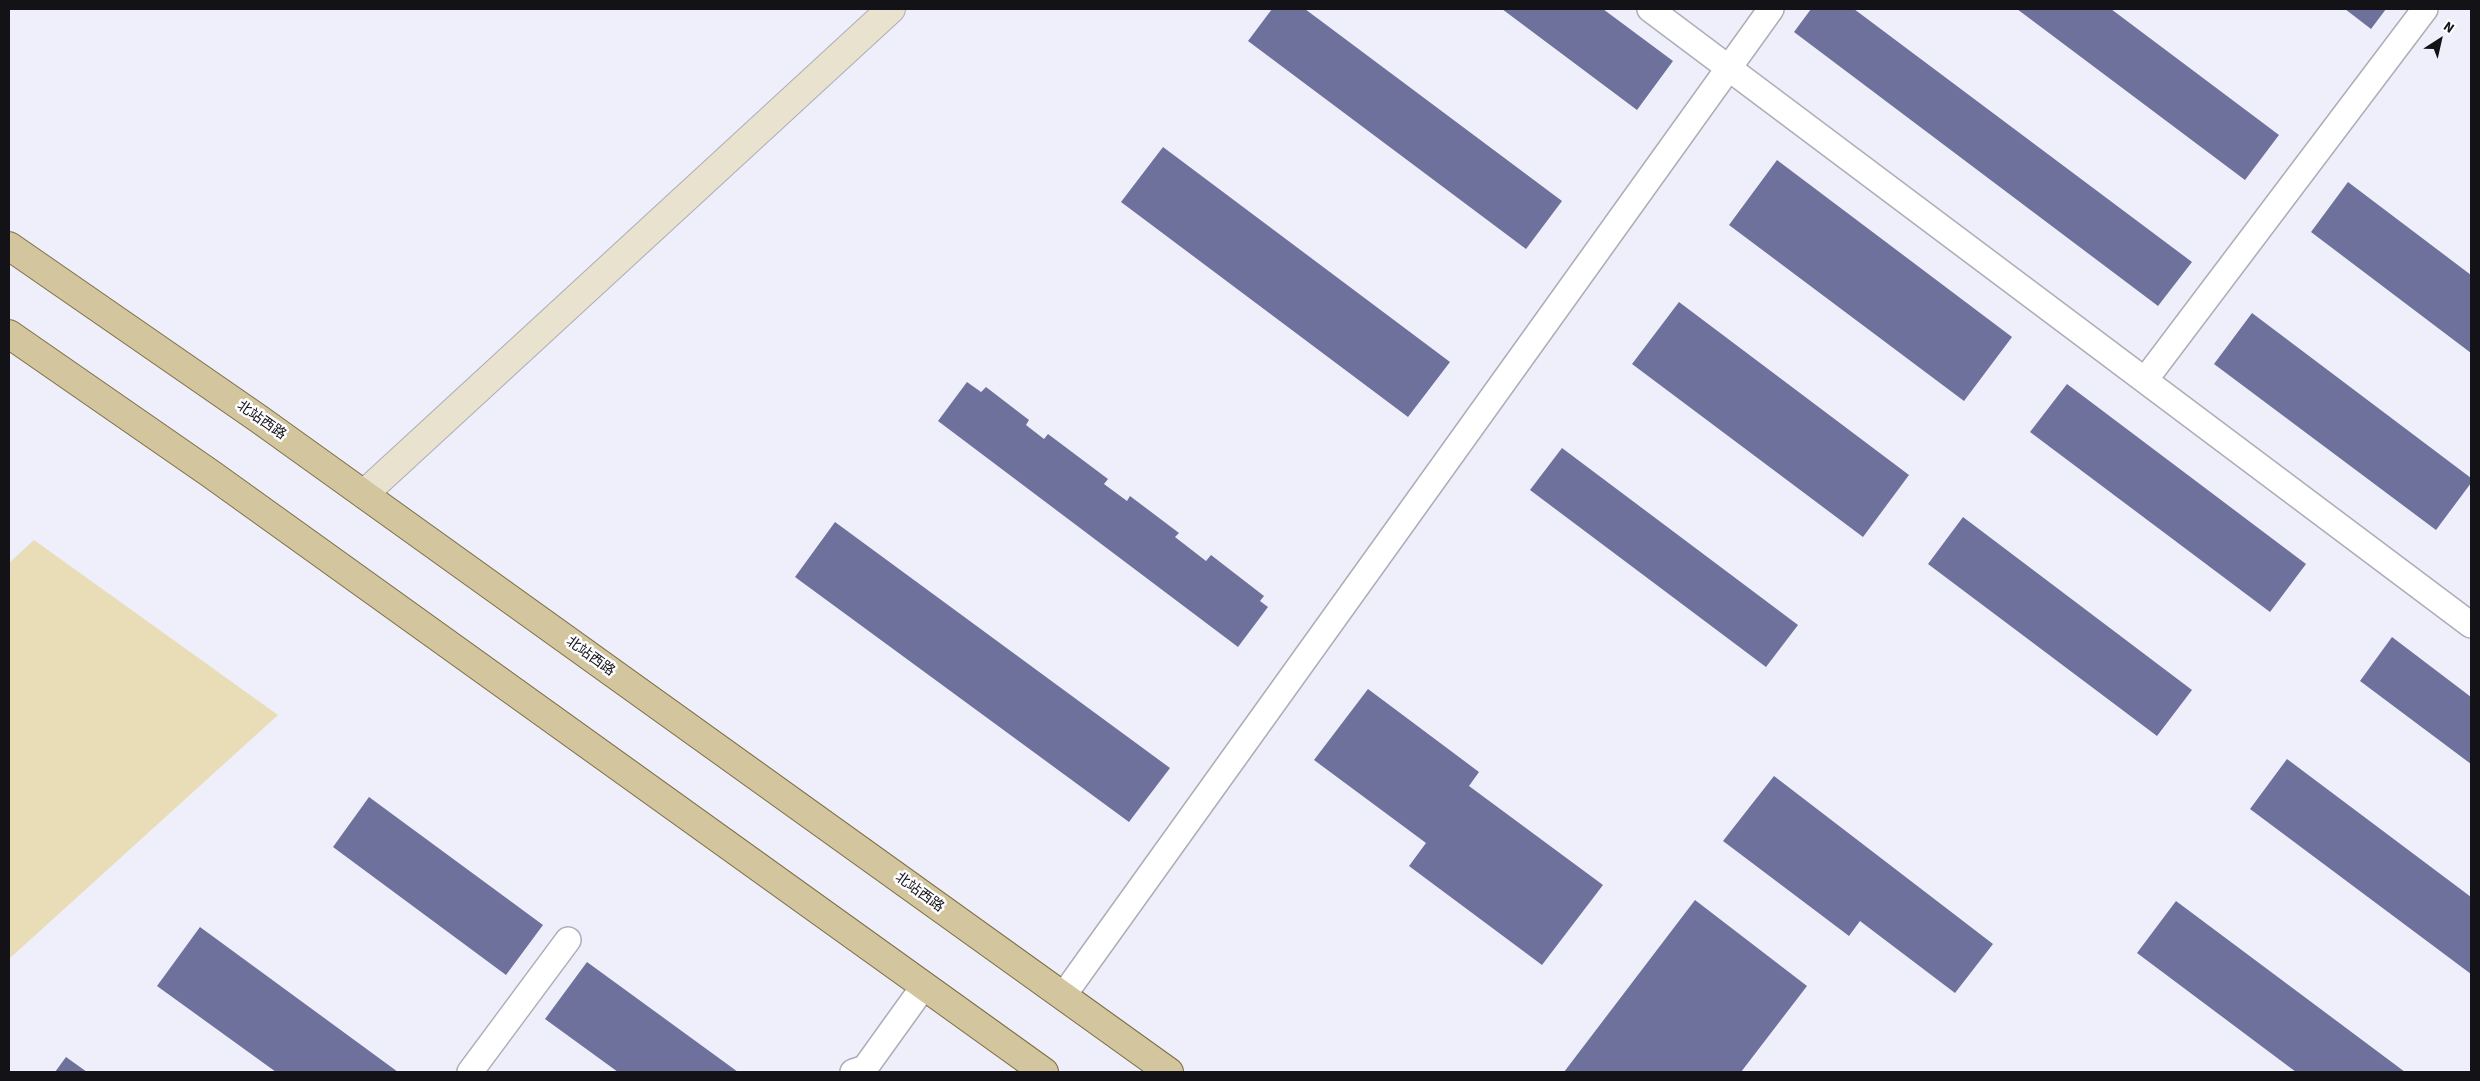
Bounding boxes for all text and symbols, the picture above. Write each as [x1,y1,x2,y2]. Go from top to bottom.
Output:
north arrow [2415,15,2465,65]
text: N [2439,17,2458,39]
street label: 北站西路 [233,398,289,444]
street label: 北站西路 [562,634,618,680]
street label: 北站西路 [891,870,947,916]

